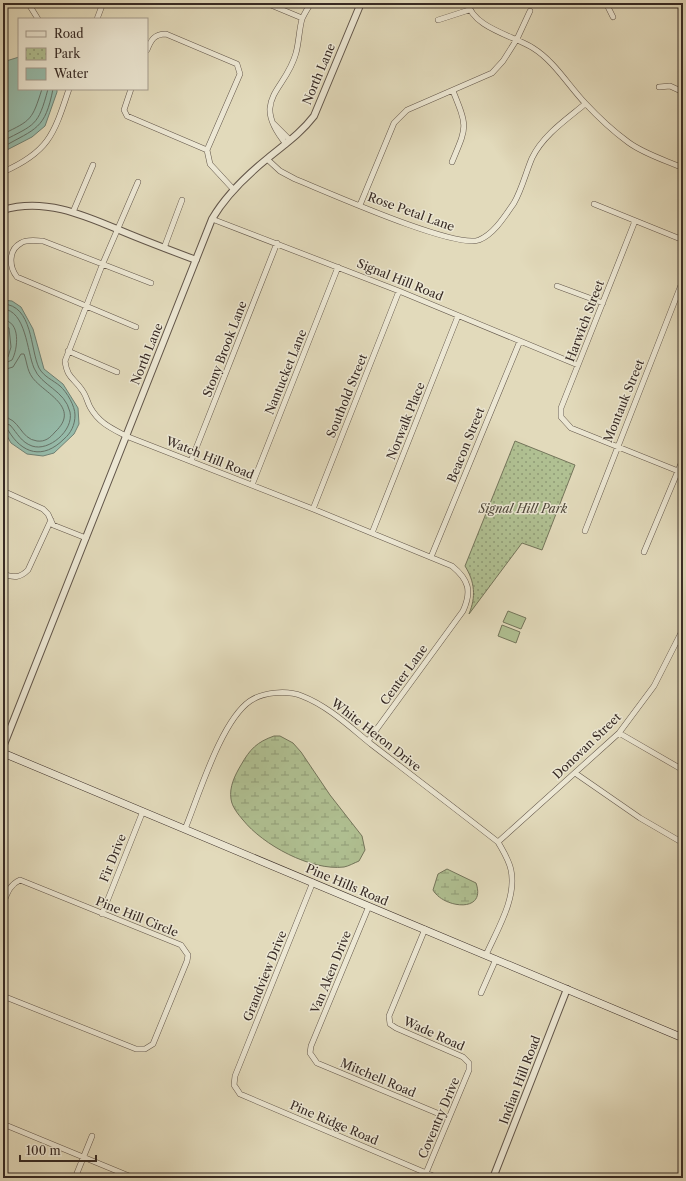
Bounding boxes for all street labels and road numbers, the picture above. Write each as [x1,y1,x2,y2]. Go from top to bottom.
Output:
street label: North Lane [299,41,338,107]
street label: Rose Petal Lane [366,189,457,234]
street label: Signal Hill Road [355,255,446,304]
street label: Harwich Street [562,277,607,364]
street label: Stony Brook Lane [199,298,250,399]
street label: North Lane [127,320,166,387]
street label: Nantucket Lane [262,327,310,417]
street label: Southold Street [323,351,370,440]
street label: Montauk Street [600,356,647,445]
street label: Norwalk Place [383,380,428,462]
street label: Beacon Street [444,404,488,485]
street label: Watch Hill Road [163,433,257,482]
street label: Center Lane [377,641,431,708]
street label: White Heron Drive [328,694,424,774]
street label: Donovan Street [549,709,624,782]
street label: Fir Drive [96,831,129,884]
street label: Pine Hills Road [304,860,391,909]
street label: Pine Hill Circle [94,893,181,940]
street label: Grandview Drive [240,928,290,1023]
street label: Van Aken Drive [307,928,354,1016]
street label: Wade Road [400,1013,468,1054]
street label: Indian Hill Road [496,1033,544,1126]
street label: Mitchell Road [338,1055,419,1100]
street label: Coventry Drive [415,1075,462,1161]
street label: Pine Ridge Road [288,1097,381,1148]

